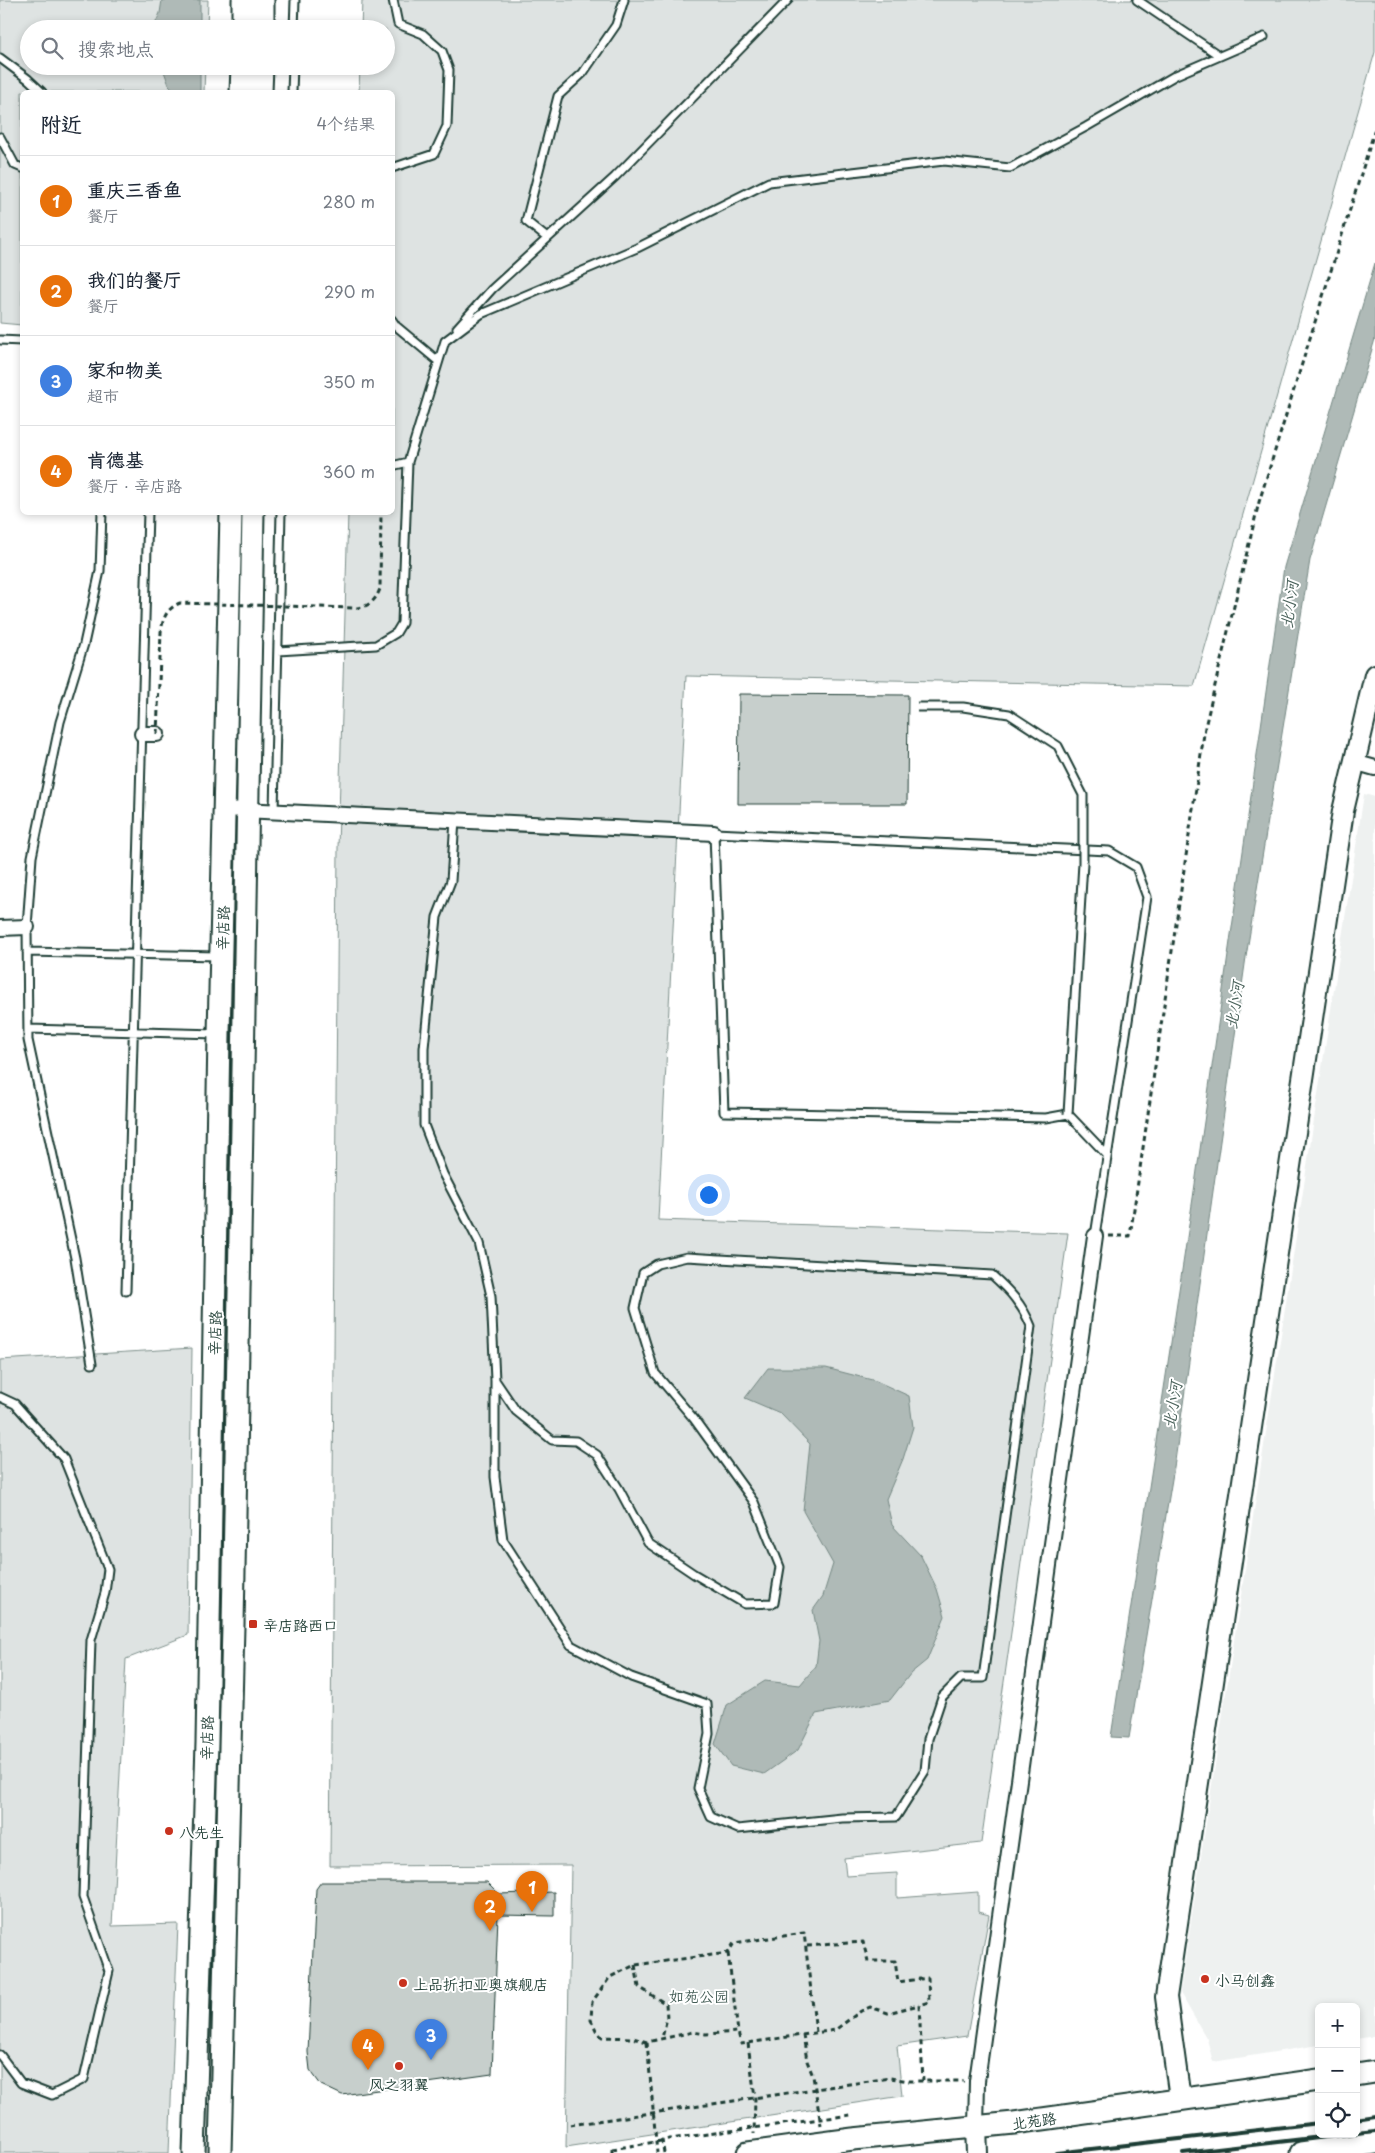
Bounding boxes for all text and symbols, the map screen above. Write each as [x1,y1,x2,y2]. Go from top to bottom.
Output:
search box [20,20,395,75]
icon: search [38,34,66,62]
text: 搜索地点 [78,34,154,62]
text: 附近 [40,107,82,139]
text: 4个结果 [316,111,375,135]
text: 重庆三香鱼 [87,175,182,203]
text: 1 [52,189,60,213]
text: 280 m [323,189,375,213]
text: 餐厅 [87,203,119,227]
text: 我们的餐厅 [87,265,182,293]
text: 2 [50,279,62,303]
text: 290 m [324,279,375,303]
text: 餐厅 [87,293,119,317]
text: 家和物美 [87,355,163,383]
text: 3 [51,369,61,393]
text: 350 m [323,369,375,393]
text: 超市 [87,383,119,407]
text: 肯德基 [87,445,144,473]
text: 4 [51,459,61,483]
text: 360 m [323,459,375,483]
text: 餐厅 · 辛店路 [87,473,182,497]
water label: 北小河 [1273,576,1303,629]
street label: 辛店路 [210,905,234,951]
water label: 北小河 [1217,976,1249,1031]
your location [696,1182,722,1208]
street label: 辛店路 [202,1310,226,1356]
water label: 北小河 [1155,1376,1187,1431]
place label: 辛店路西口 [263,1613,338,1636]
marker: 辛店路西口 [247,1618,259,1630]
street label: 辛店路 [194,1715,218,1761]
place label: 八先生 [179,1820,224,1843]
marker: 八先生 [163,1825,175,1837]
pin: 1 [516,1871,548,1912]
pin: 2 [474,1890,506,1931]
place label: 小马创鑫 [1215,1968,1275,1991]
place label: 上品折扣亚奥旗舰店 [413,1972,548,1995]
marker: 小马创鑫 [1199,1973,1211,1985]
marker: 上品折扣亚奥旗舰店 [397,1977,409,1989]
park label: 如苑公园 [669,1984,729,2007]
map controls [1315,2003,1360,2138]
button: + [1315,2003,1360,2048]
pin: 3 [415,2019,447,2060]
pin: 4 [352,2029,384,2070]
button: − [1315,2048,1360,2093]
marker: 风之羽翼 [393,2060,405,2072]
place label: 风之羽翼 [369,2072,429,2095]
button: locate [1315,2093,1360,2138]
street label: 北苑路 [1010,2105,1058,2135]

